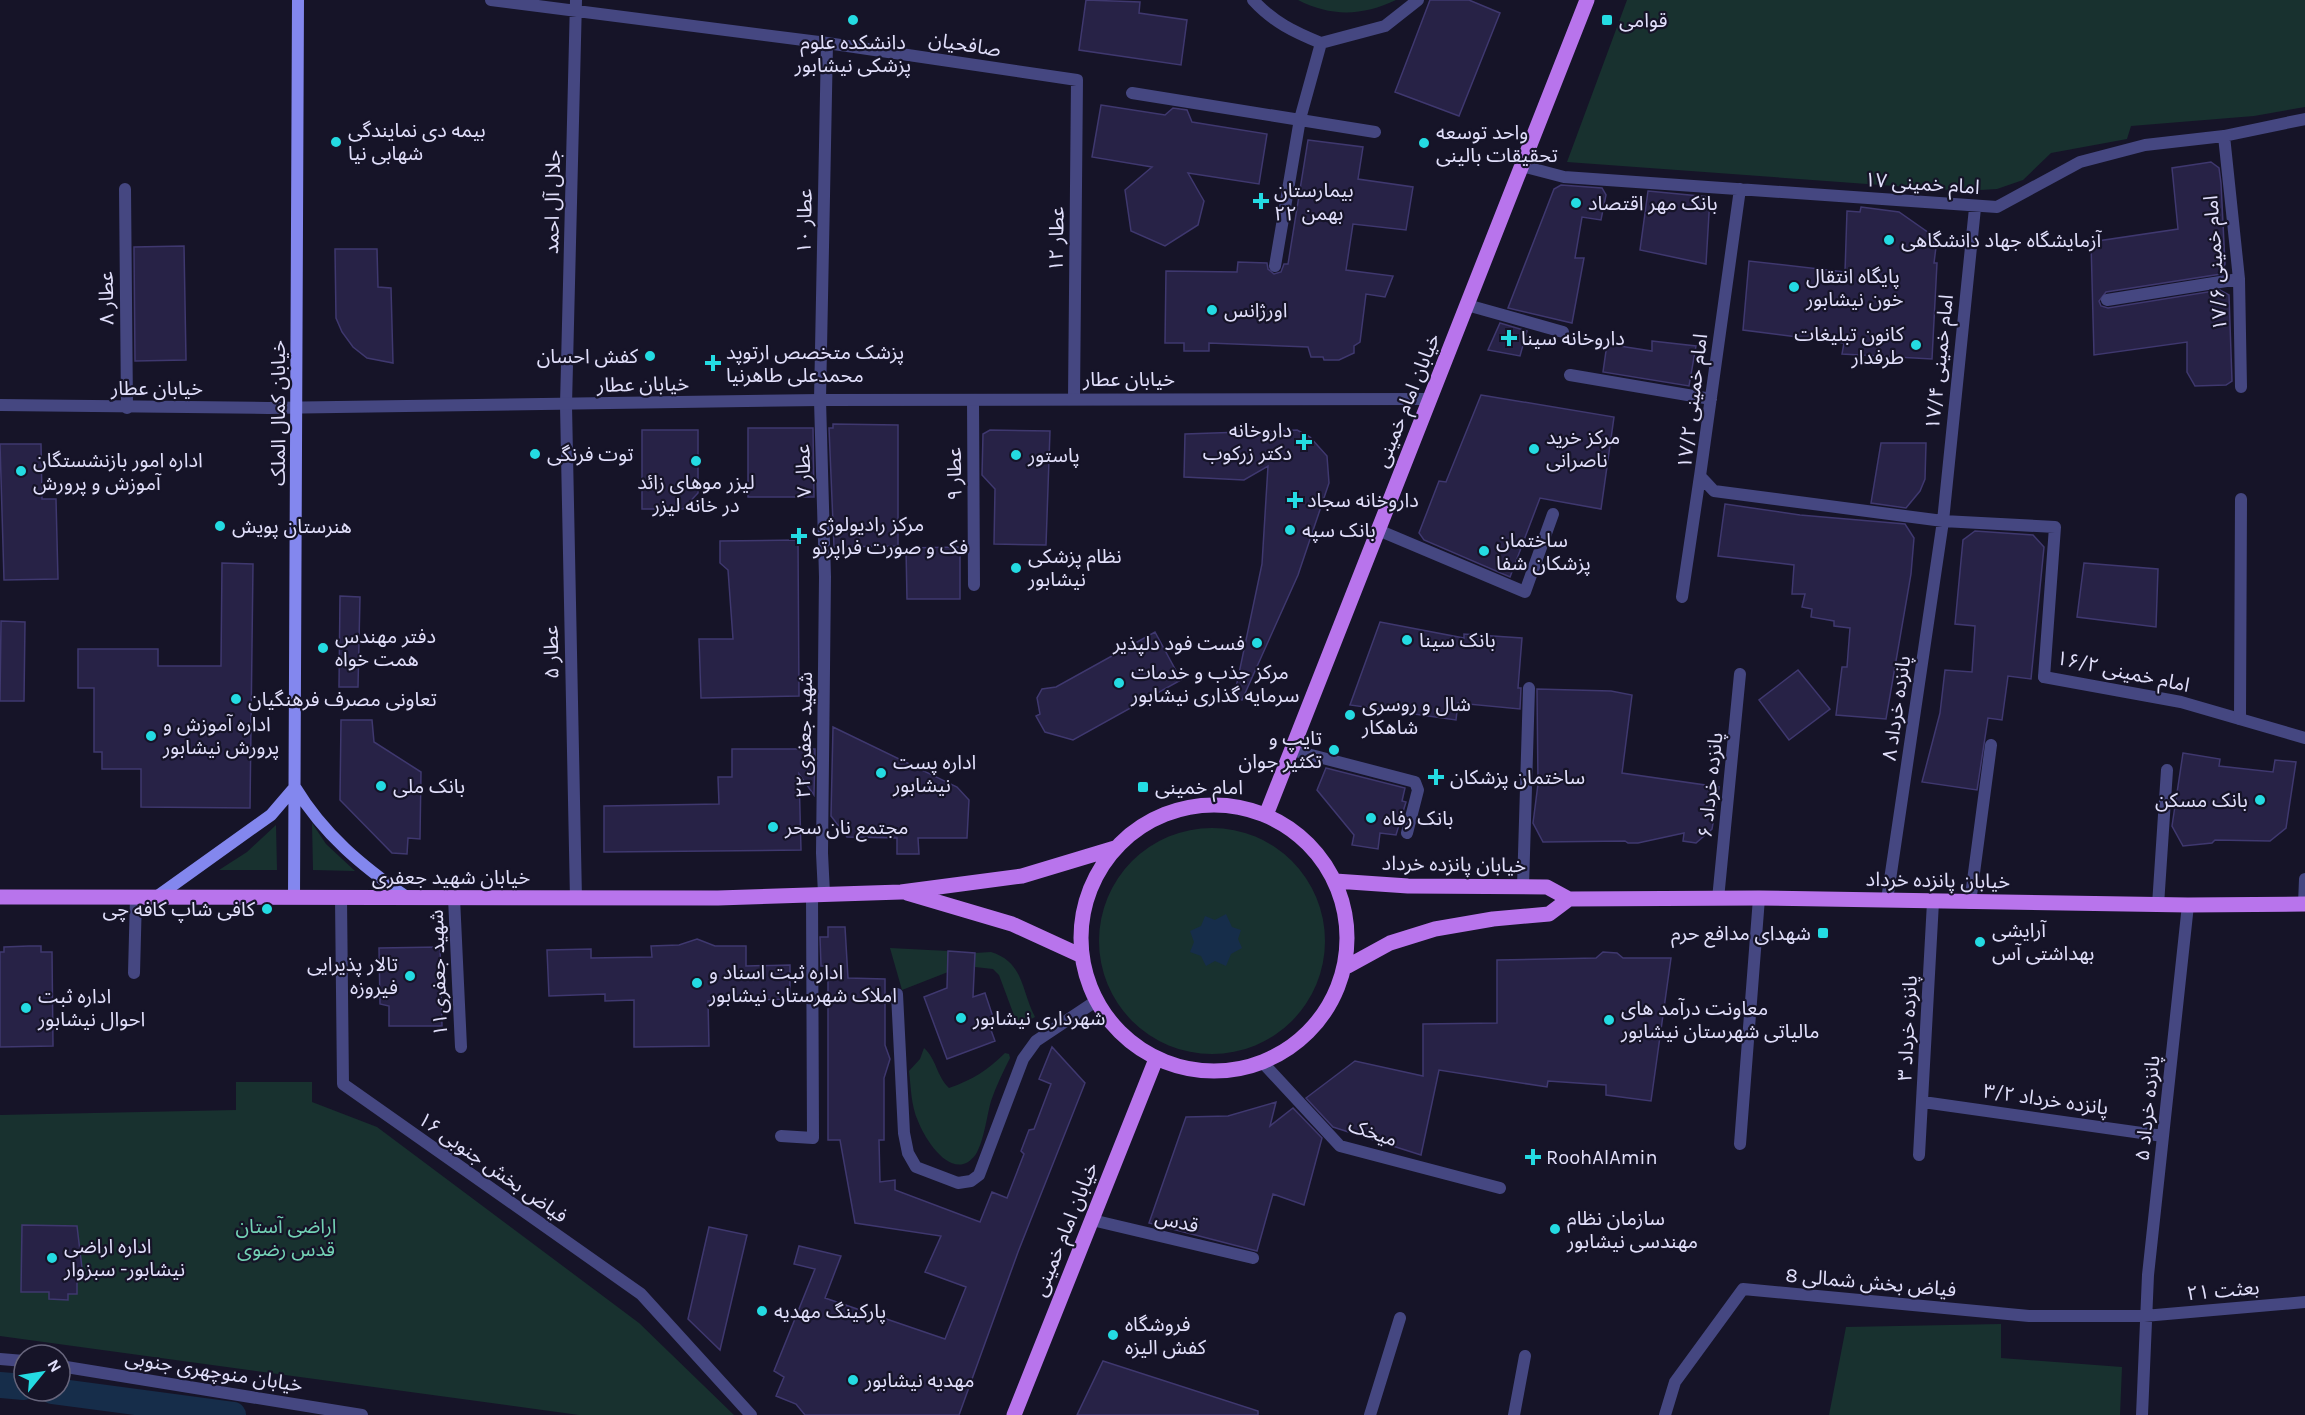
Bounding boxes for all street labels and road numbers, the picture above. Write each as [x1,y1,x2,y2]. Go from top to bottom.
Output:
street label: صافحیان [927,27,1003,62]
street label: جلال آل احمد [540,150,565,254]
street label: امام خمینی ۱۷ [1863,168,1980,202]
street label: عطار ۱۰ [792,188,817,254]
street label: امام خمینی ۱۷/۶ [2199,194,2235,331]
street label: عطار ۱۲ [1044,206,1069,272]
street label: عطار ۸ [95,271,118,325]
street label: امام خمینی ۱۷/۴ [1921,293,1961,431]
street label: خیابان امام خمینی [1370,330,1448,472]
street label: امام خمینی ۱۷/۲ [1673,332,1715,470]
street label: خیابان کمال الملک [267,340,290,486]
street label: خیابان عطار [1082,368,1175,391]
street label: خیابان عطار [596,372,689,397]
street label: خیابان عطار [110,377,203,400]
street label: عطار ۷ [791,444,816,498]
street label: عطار ۹ [943,447,966,501]
street label: عطار ۵ [540,625,563,679]
street label: امام خمینی ۱۶/۲ [2054,646,2192,700]
street label: پانزده خرداد ۸ [1878,654,1916,762]
street label: شهید جعفری۲۲ [792,671,817,799]
street label: پانزده خرداد ۶ [1694,731,1729,839]
street label: خیابان پانزده خرداد [1382,852,1526,878]
street label: خیابان شهید جعفری [372,866,530,889]
street label: خیابان پانزده خرداد [1866,868,2010,894]
street label: شهید جعفری۱۱ [425,909,452,1037]
street label: پانزده خرداد ۳ [1893,974,1923,1082]
street label: پانزده خرداد ۵ [2131,1054,2166,1162]
street label: پانزده خرداد ۳/۲ [1982,1079,2110,1121]
street label: فیاض بخش جنوبی ۱۶ [414,1107,572,1228]
street label: میخک [1345,1113,1400,1152]
street label: خیابان امام خمینی [1028,1159,1106,1301]
street label: قدس [1153,1205,1201,1238]
street label: فیاض بخش شمالی 8 [1785,1264,1957,1301]
street label: بعثت ۲۱ [2186,1276,2260,1305]
street label: خیابان منوچهری جنوبی [123,1346,304,1398]

